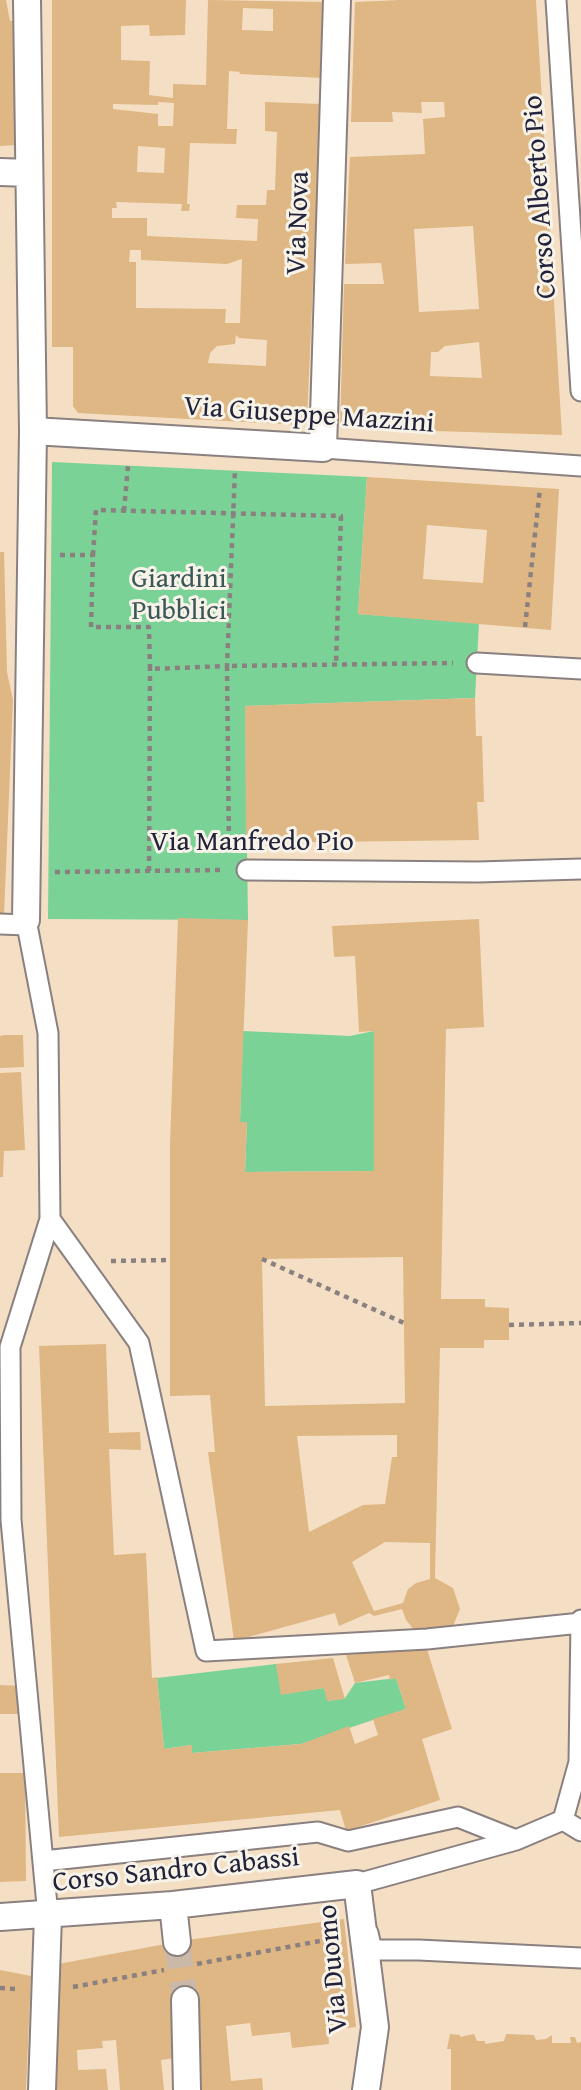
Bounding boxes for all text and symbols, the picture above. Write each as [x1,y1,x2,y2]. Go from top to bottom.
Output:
street label: Corso Alberto Pio [517,94,565,300]
street label: Via Nova [280,170,318,276]
street label: Via Giuseppe Mazzini [183,390,435,442]
park label: Giardini Pubblici [131,563,227,629]
street label: Via Manfredo Pio [150,826,354,860]
street label: Corso Sandro Cabassi [51,1841,301,1901]
street label: Via Duomo [312,1903,356,2035]

